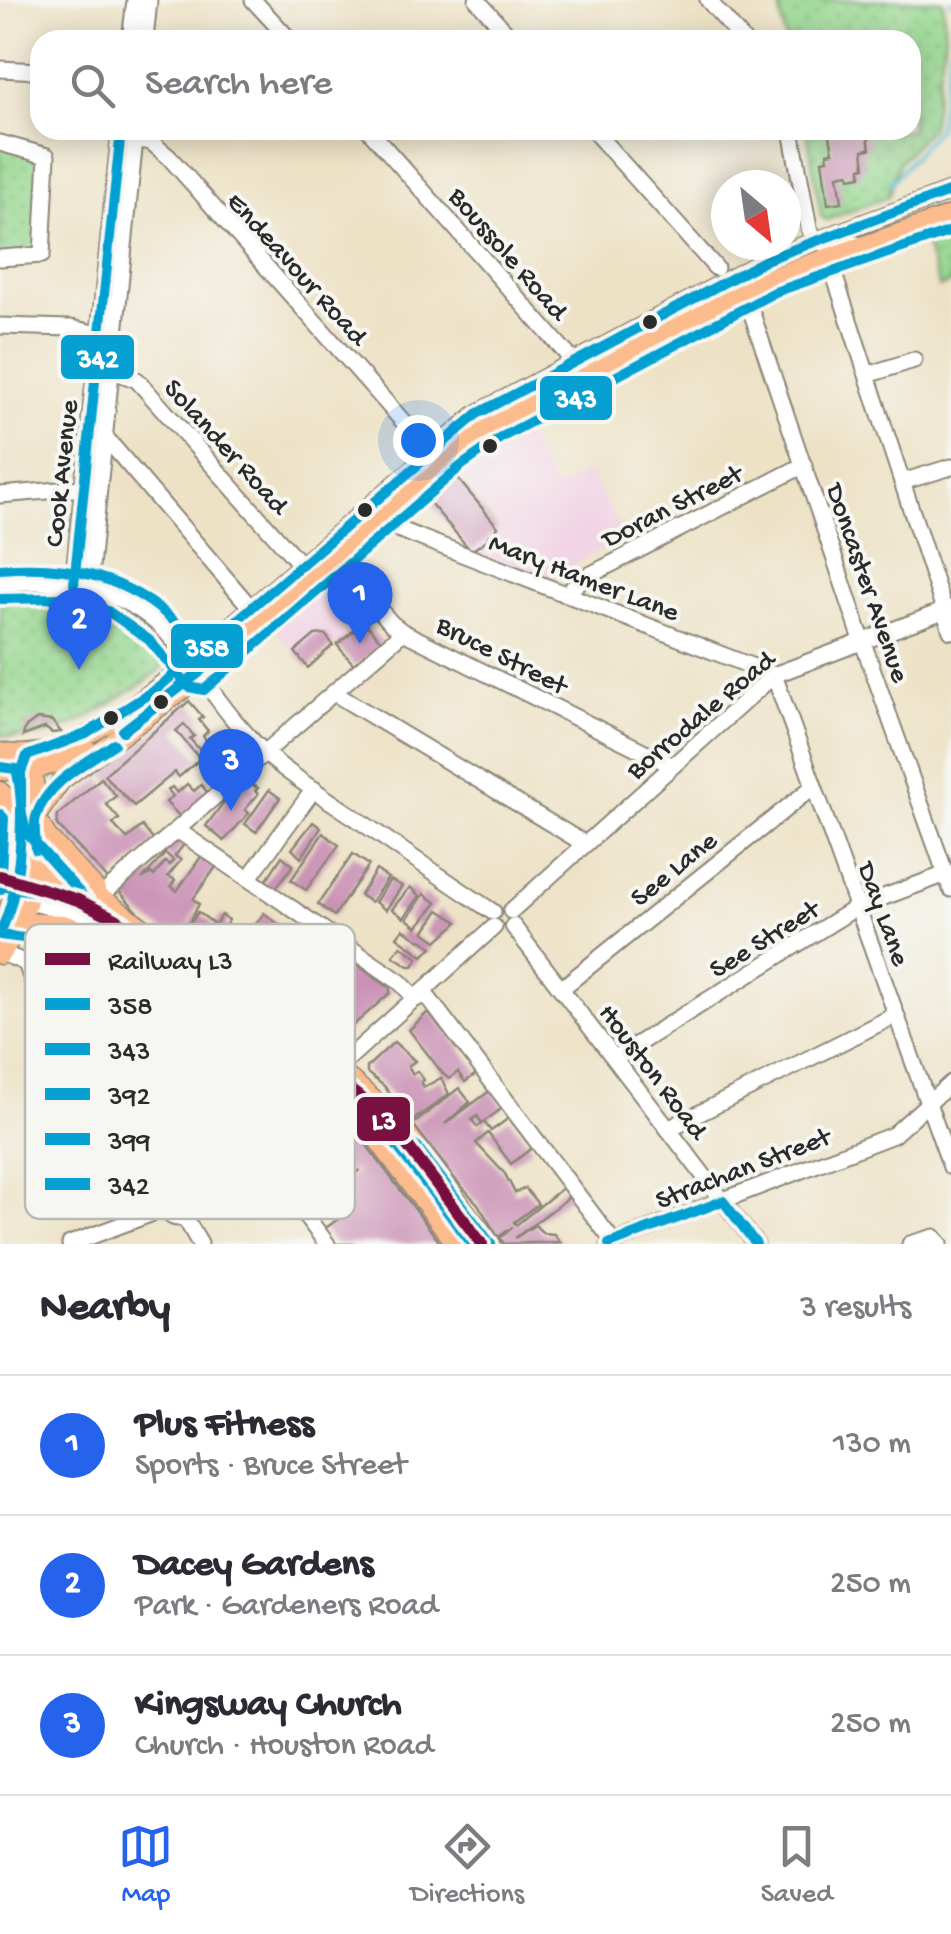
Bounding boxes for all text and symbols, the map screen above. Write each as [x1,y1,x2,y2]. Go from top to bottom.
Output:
search box [30,30,921,140]
icon: search [65,58,120,113]
text: Search here [145,63,332,107]
north arrow [711,170,801,260]
street label: Boussole Road [439,181,575,330]
street label: Endeavour Road [218,187,375,355]
unlabelled marker [640,312,660,332]
line badge: 342 [59,333,136,381]
text: 342 [76,345,119,378]
street label: Solander Road [155,373,296,525]
line badge: 343 [538,374,614,422]
text: 343 [554,385,597,418]
street label: Cook Avenue [39,398,88,549]
your location [393,415,444,466]
unlabelled marker [480,436,500,456]
street label: Doran Street [596,457,751,558]
street label: Doncaster Avenue [816,478,915,688]
unlabelled marker [355,500,375,520]
street label: Mary Hamer Lane [484,528,684,631]
pin: 1 [328,562,392,644]
pin: 2 [46,588,112,670]
street label: Bruce Street [429,609,574,705]
line badge: 358 [169,622,245,670]
text: 358 [184,634,229,667]
street label: Borrodale Road [620,643,785,789]
unlabelled marker [151,692,171,712]
unlabelled marker [101,708,121,728]
pin: 3 [198,728,264,811]
street label: See Lane [625,825,725,915]
street label: Day Lane [847,856,916,971]
street label: See Street [704,893,829,987]
legend [25,924,355,1219]
text: Railway L3 [108,947,233,980]
text: 358 [107,992,153,1025]
street label: Houston Road [590,998,715,1149]
text: 343 [107,1037,150,1070]
text: 392 [107,1082,151,1115]
line badge: L3 [355,1095,412,1143]
text: L3 [372,1107,396,1140]
street label: Strachan Street [652,1121,838,1219]
text: 399 [107,1127,151,1160]
text: 342 [107,1172,150,1205]
text: Nearby [40,1285,170,1334]
text: 3 results [800,1290,911,1328]
text: Plus Fitness [135,1404,314,1448]
text: 1 [66,1426,79,1464]
text: 130 m [833,1426,911,1464]
text: Sports · Bruce Street [135,1448,407,1486]
text: Dacey Gardens [135,1544,374,1588]
text: 2 [65,1566,80,1604]
text: 250 m [830,1566,911,1604]
text: Park · Gardeners Road [135,1588,438,1626]
text: Kingsway Church [135,1684,402,1728]
text: 3 [64,1706,81,1744]
text: 250 m [830,1706,911,1744]
text: Church · Houston Road [135,1728,433,1766]
tab: Map [118,1819,173,1912]
tab: Directions [410,1819,524,1912]
tab: Saved [761,1819,833,1912]

